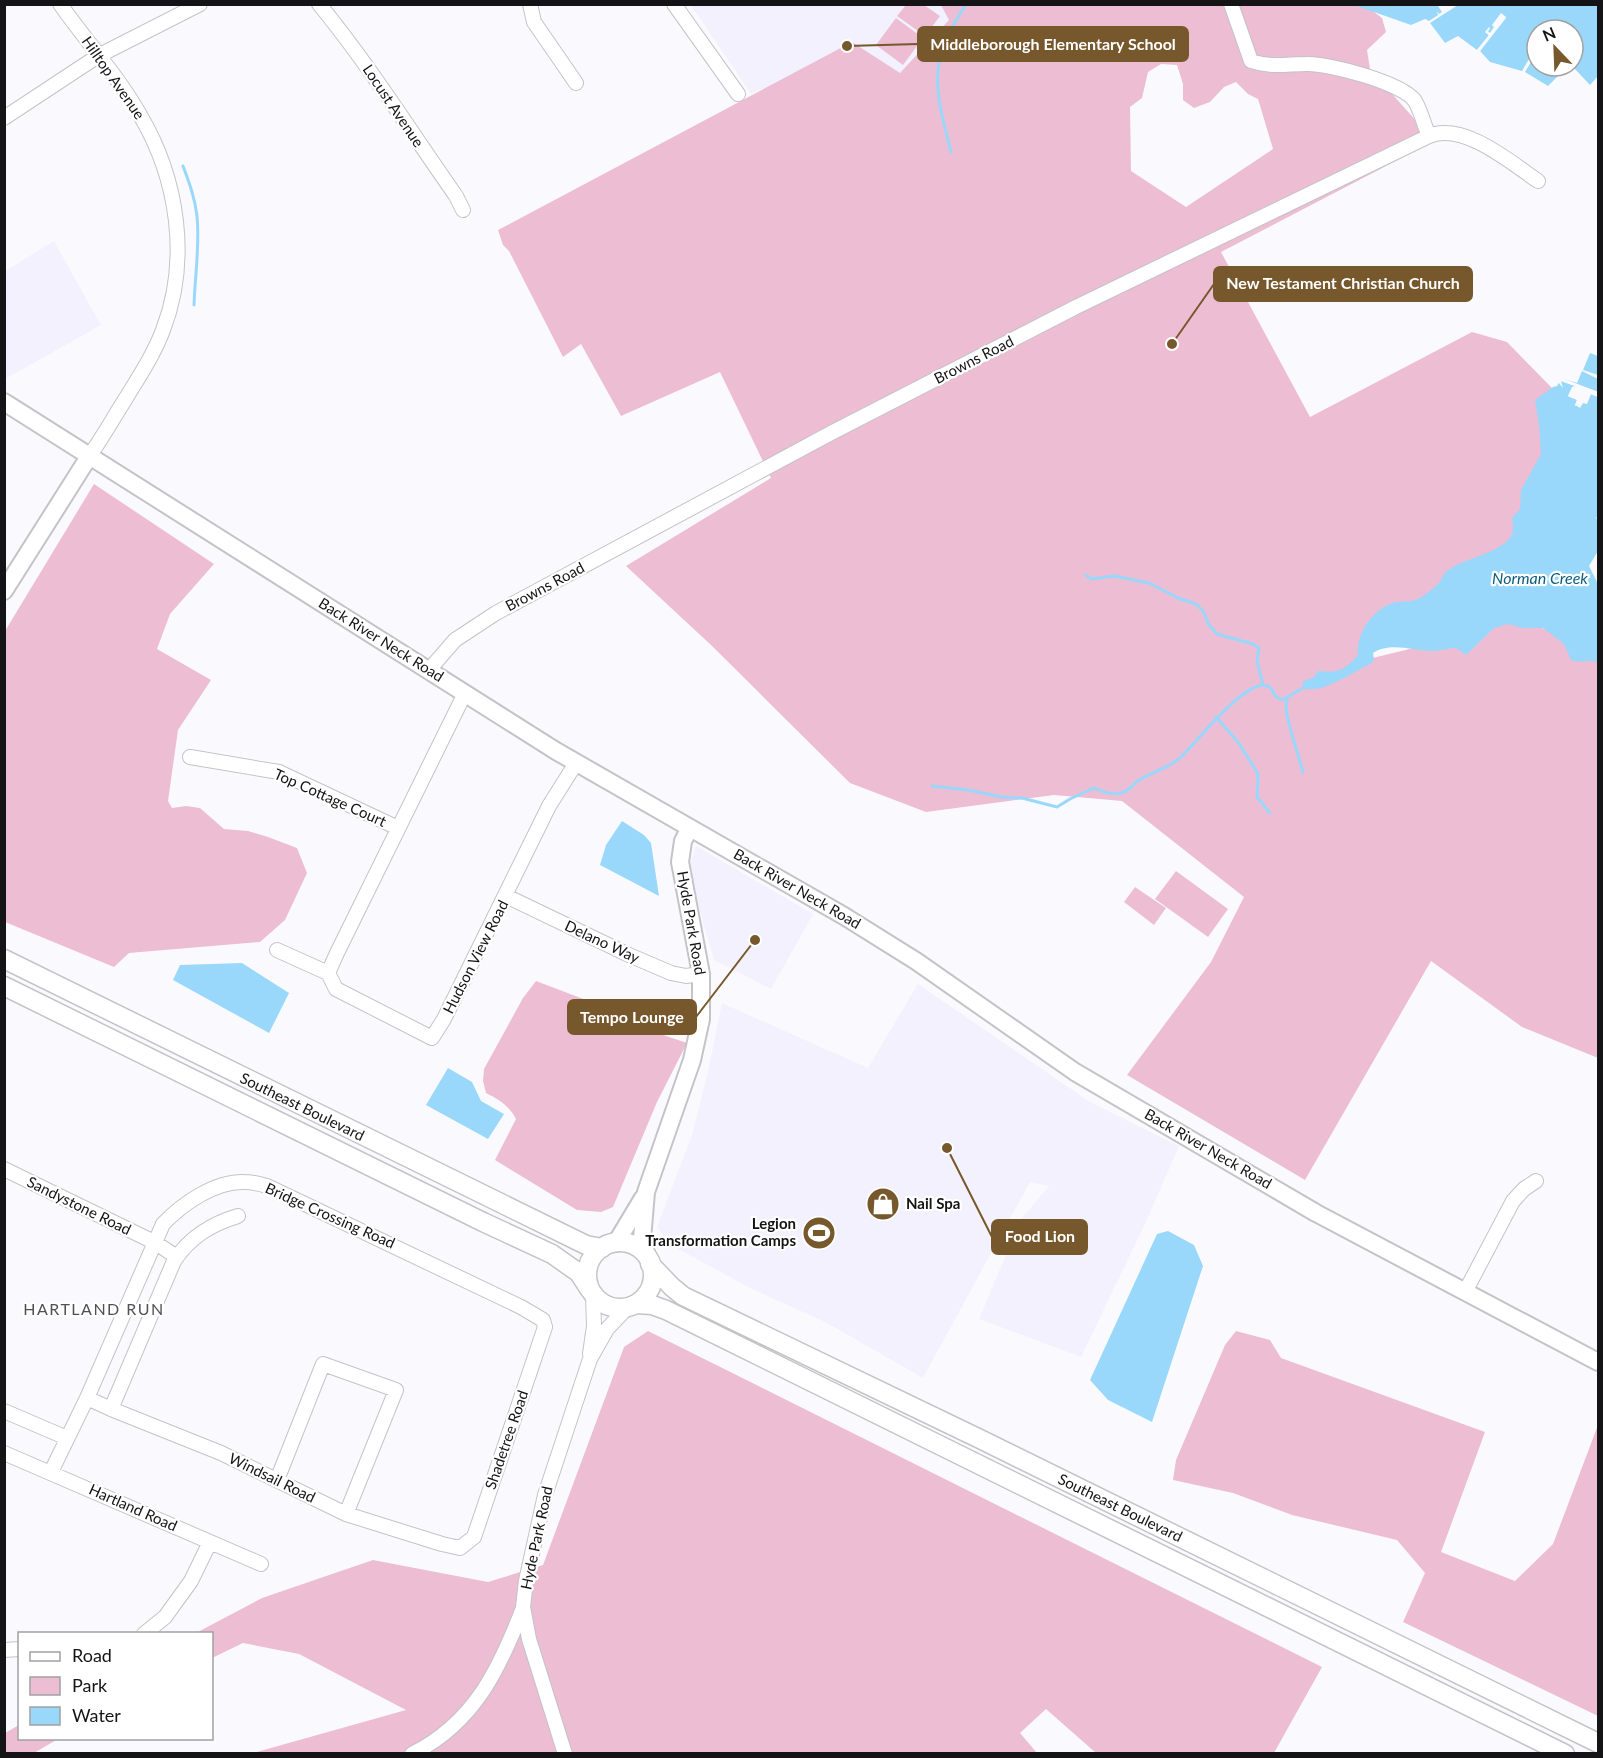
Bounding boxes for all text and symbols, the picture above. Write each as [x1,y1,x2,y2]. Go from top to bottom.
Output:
north arrow [1525,18,1585,78]
text: N [1540,23,1558,45]
callout: Middleborough Elementary School [918,27,1188,61]
street label: Hilltop Avenue [79,32,149,122]
text: Middleborough Elementary School [930,34,1176,53]
street label: Locust Avenue [360,61,428,150]
callout: New Testament Christian Church [1214,267,1472,301]
text: New Testament Christian Church [1226,273,1460,292]
street label: Browns Road [931,331,1016,387]
street label: Browns Road [502,558,587,614]
water label: Norman Creek [1492,568,1588,587]
street label: Back River Neck Road [316,593,447,685]
street label: Top Cottage Court [272,764,390,830]
street label: Back River Neck Road [731,844,864,932]
street label: Hyde Park Road [674,869,710,976]
street label: Hudson View Road [439,897,511,1016]
street label: Delano Way [562,916,643,966]
callout: Tempo Lounge [568,1000,696,1034]
text: Tempo Lounge [580,1007,684,1026]
street label: Southeast Boulevard [237,1068,368,1144]
street label: Back River Neck Road [1142,1104,1275,1192]
street label: Sandystone Road [24,1172,134,1238]
street label: Bridge Crossing Road [263,1178,398,1252]
shop icon: Nail Spa [865,1186,901,1222]
place label: Nail Spa [906,1194,960,1212]
place label: Legion Transformation Camps [645,1214,796,1249]
sports icon: Legion Transformation Camps [801,1215,837,1251]
callout: Food Lion [992,1220,1087,1254]
text: Food Lion [1005,1226,1075,1245]
district label: HARTLAND RUN [23,1299,165,1318]
street label: Shadetree Road [481,1388,531,1492]
street label: Windsail Road [226,1448,319,1506]
street label: Southeast Boulevard [1055,1469,1186,1545]
street label: Hartland Road [87,1480,180,1535]
street label: Hyde Park Road [516,1484,556,1591]
legend [18,1632,213,1740]
text: Road [72,1644,112,1666]
text: Park [72,1674,108,1696]
text: Water [72,1704,121,1726]

